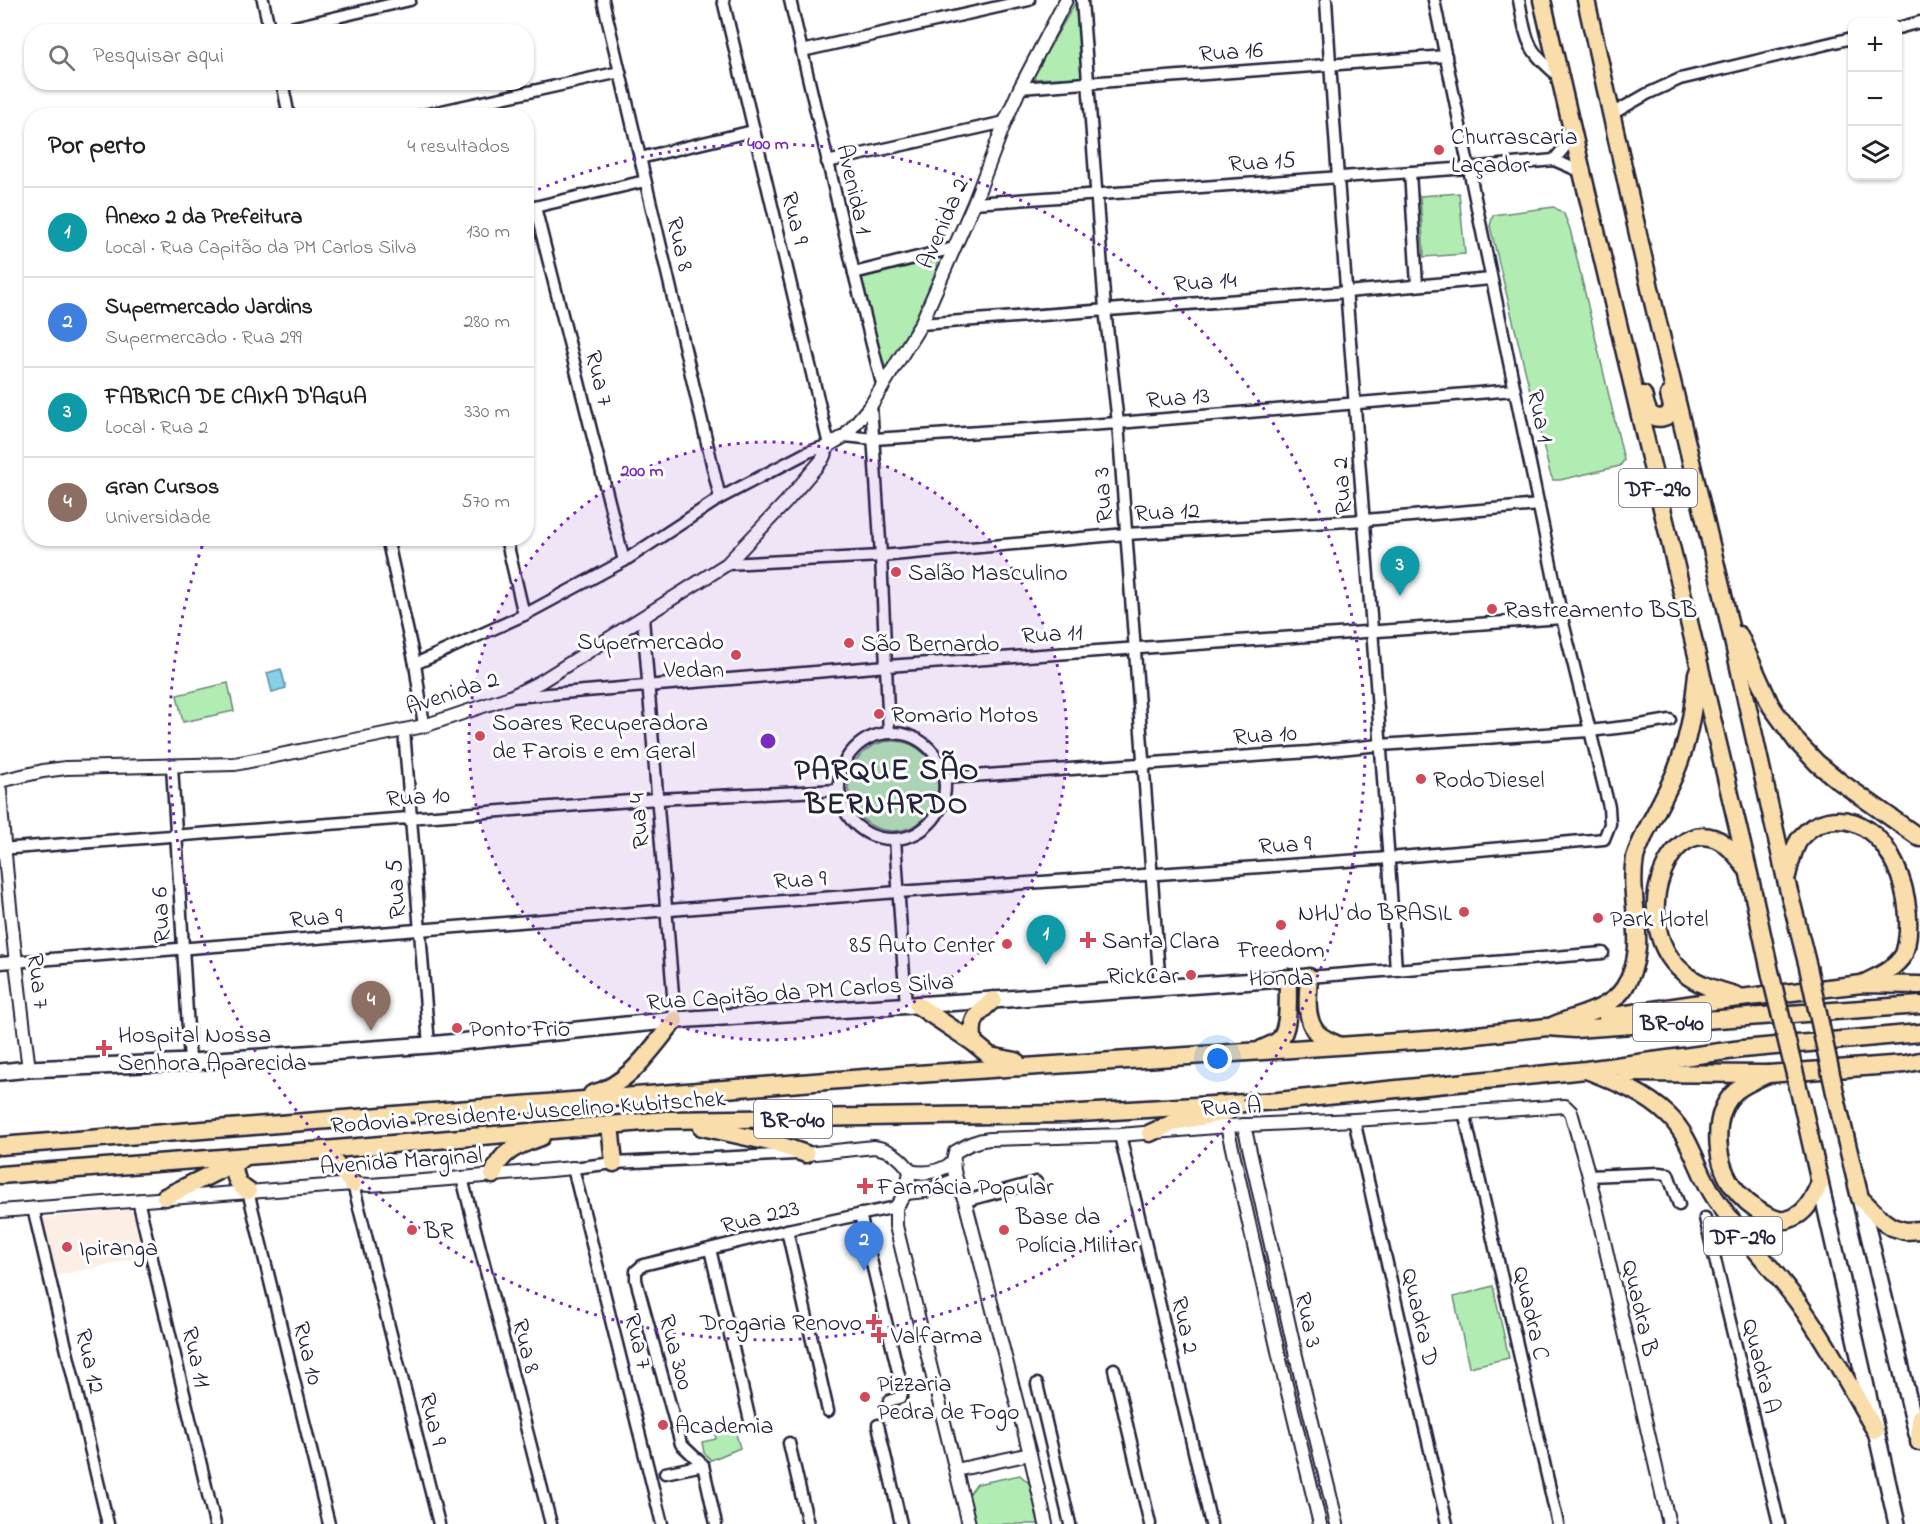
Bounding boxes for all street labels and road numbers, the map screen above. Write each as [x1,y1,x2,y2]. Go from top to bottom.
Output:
street label: Rua 16 [1198,34,1265,73]
street label: Avenida 1 [825,141,880,239]
street label: Rua 15 [1227,144,1297,183]
street label: Avenida 2 [909,173,979,275]
street label: Rua 9 [770,189,817,249]
street label: Rua 8 [655,214,702,275]
street label: Rua 14 [1172,264,1238,303]
street label: Rua 7 [574,347,621,410]
street label: Rua 13 [1145,379,1211,420]
street label: Rua 1 [1516,387,1561,447]
street label: Rua 2 [1324,456,1363,516]
street label: Rua 3 [1085,466,1124,524]
road number: DF-290 [1619,469,1697,507]
street label: Rua 12 [1134,494,1201,533]
street label: Rua 11 [1020,616,1084,655]
street label: Avenida 2 [402,663,504,726]
street label: Rua 10 [1232,717,1298,756]
street label: Rua 10 [385,779,451,818]
street label: Rua 4 [621,791,660,850]
street label: Rua 9 [1257,827,1314,866]
street label: Rua 5 [378,858,417,920]
street label: Rua 9 [772,862,829,901]
street label: Rua 6 [144,885,181,944]
street label: Rua 9 [288,900,345,939]
street label: Rua 7 [16,951,57,1011]
street label: Rua Capitão da PM Carlos Silva [645,965,955,1022]
road number: BR-040 [1633,1003,1711,1041]
street label: Rodovia Presidente Juscelino Kubitschek [329,1082,727,1145]
street label: Rua A [1200,1089,1262,1128]
road number: BR-040 [754,1100,832,1138]
street label: Avenida Marginal [319,1139,484,1186]
street label: Rua 223 [718,1192,803,1245]
road number: DF-290 [1704,1217,1782,1255]
street label: Quadra B [1610,1257,1667,1360]
street label: Quadra C [1502,1263,1557,1364]
street label: Quadra D [1390,1265,1447,1370]
street label: Rua 3 [1283,1289,1330,1352]
street label: Rua 2 [1160,1293,1207,1358]
street label: Rua 7 [613,1310,660,1373]
street label: Rua 300 [648,1311,701,1394]
street label: Quadra A [1731,1315,1788,1418]
street label: Rua 8 [501,1316,548,1377]
street label: Rua 10 [282,1318,331,1389]
street label: Rua 11 [171,1324,219,1392]
street label: Rua 12 [64,1326,113,1397]
street label: Rua 9 [408,1390,455,1450]

